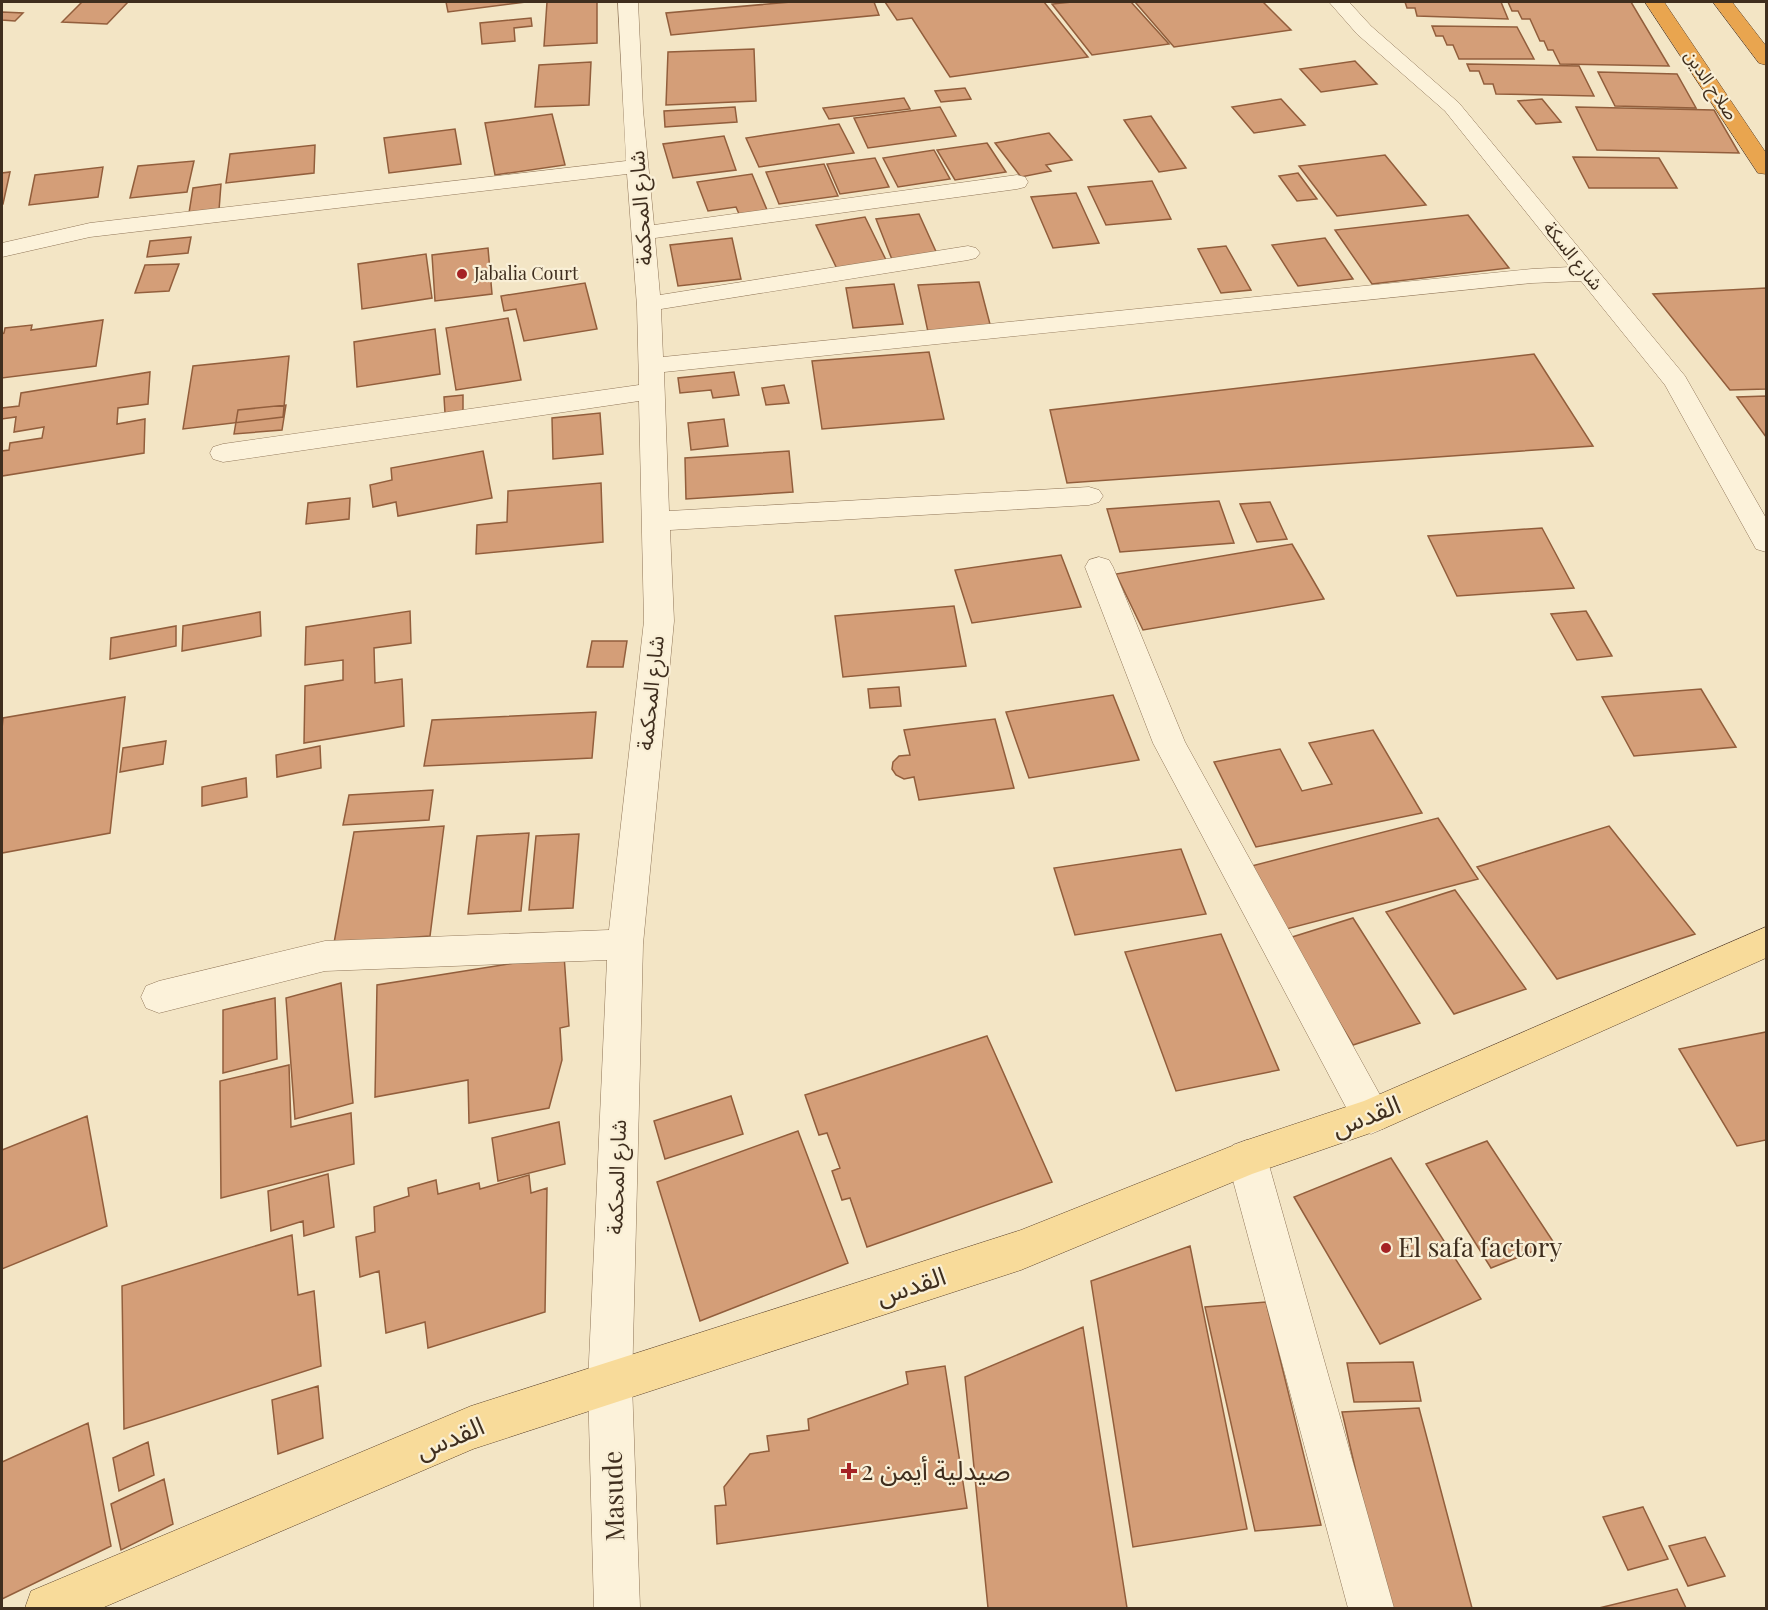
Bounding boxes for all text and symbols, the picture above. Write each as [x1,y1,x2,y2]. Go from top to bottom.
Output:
street label: صلاح الدين [1678,45,1744,125]
street label: شارع المحكمة [621,150,660,267]
street label: شارع السكة [1536,216,1609,297]
place label: Jabalia Court [473,261,579,285]
marker: Jabalia Court [455,267,469,281]
street label: شارع المحكمة [629,634,672,752]
street label: القدس [1326,1086,1405,1144]
street label: شارع المحكمة [599,1119,634,1235]
place label: El safa factory [1398,1229,1562,1264]
marker: El safa factory [1379,1241,1393,1255]
street label: القدس [871,1257,950,1312]
street label: القدس [410,1407,489,1466]
street label: Masude [593,1450,632,1542]
place label: صيدلية أيمن 2 [861,1452,1010,1487]
marker: صيدلية أيمن 2 [842,1464,856,1478]

